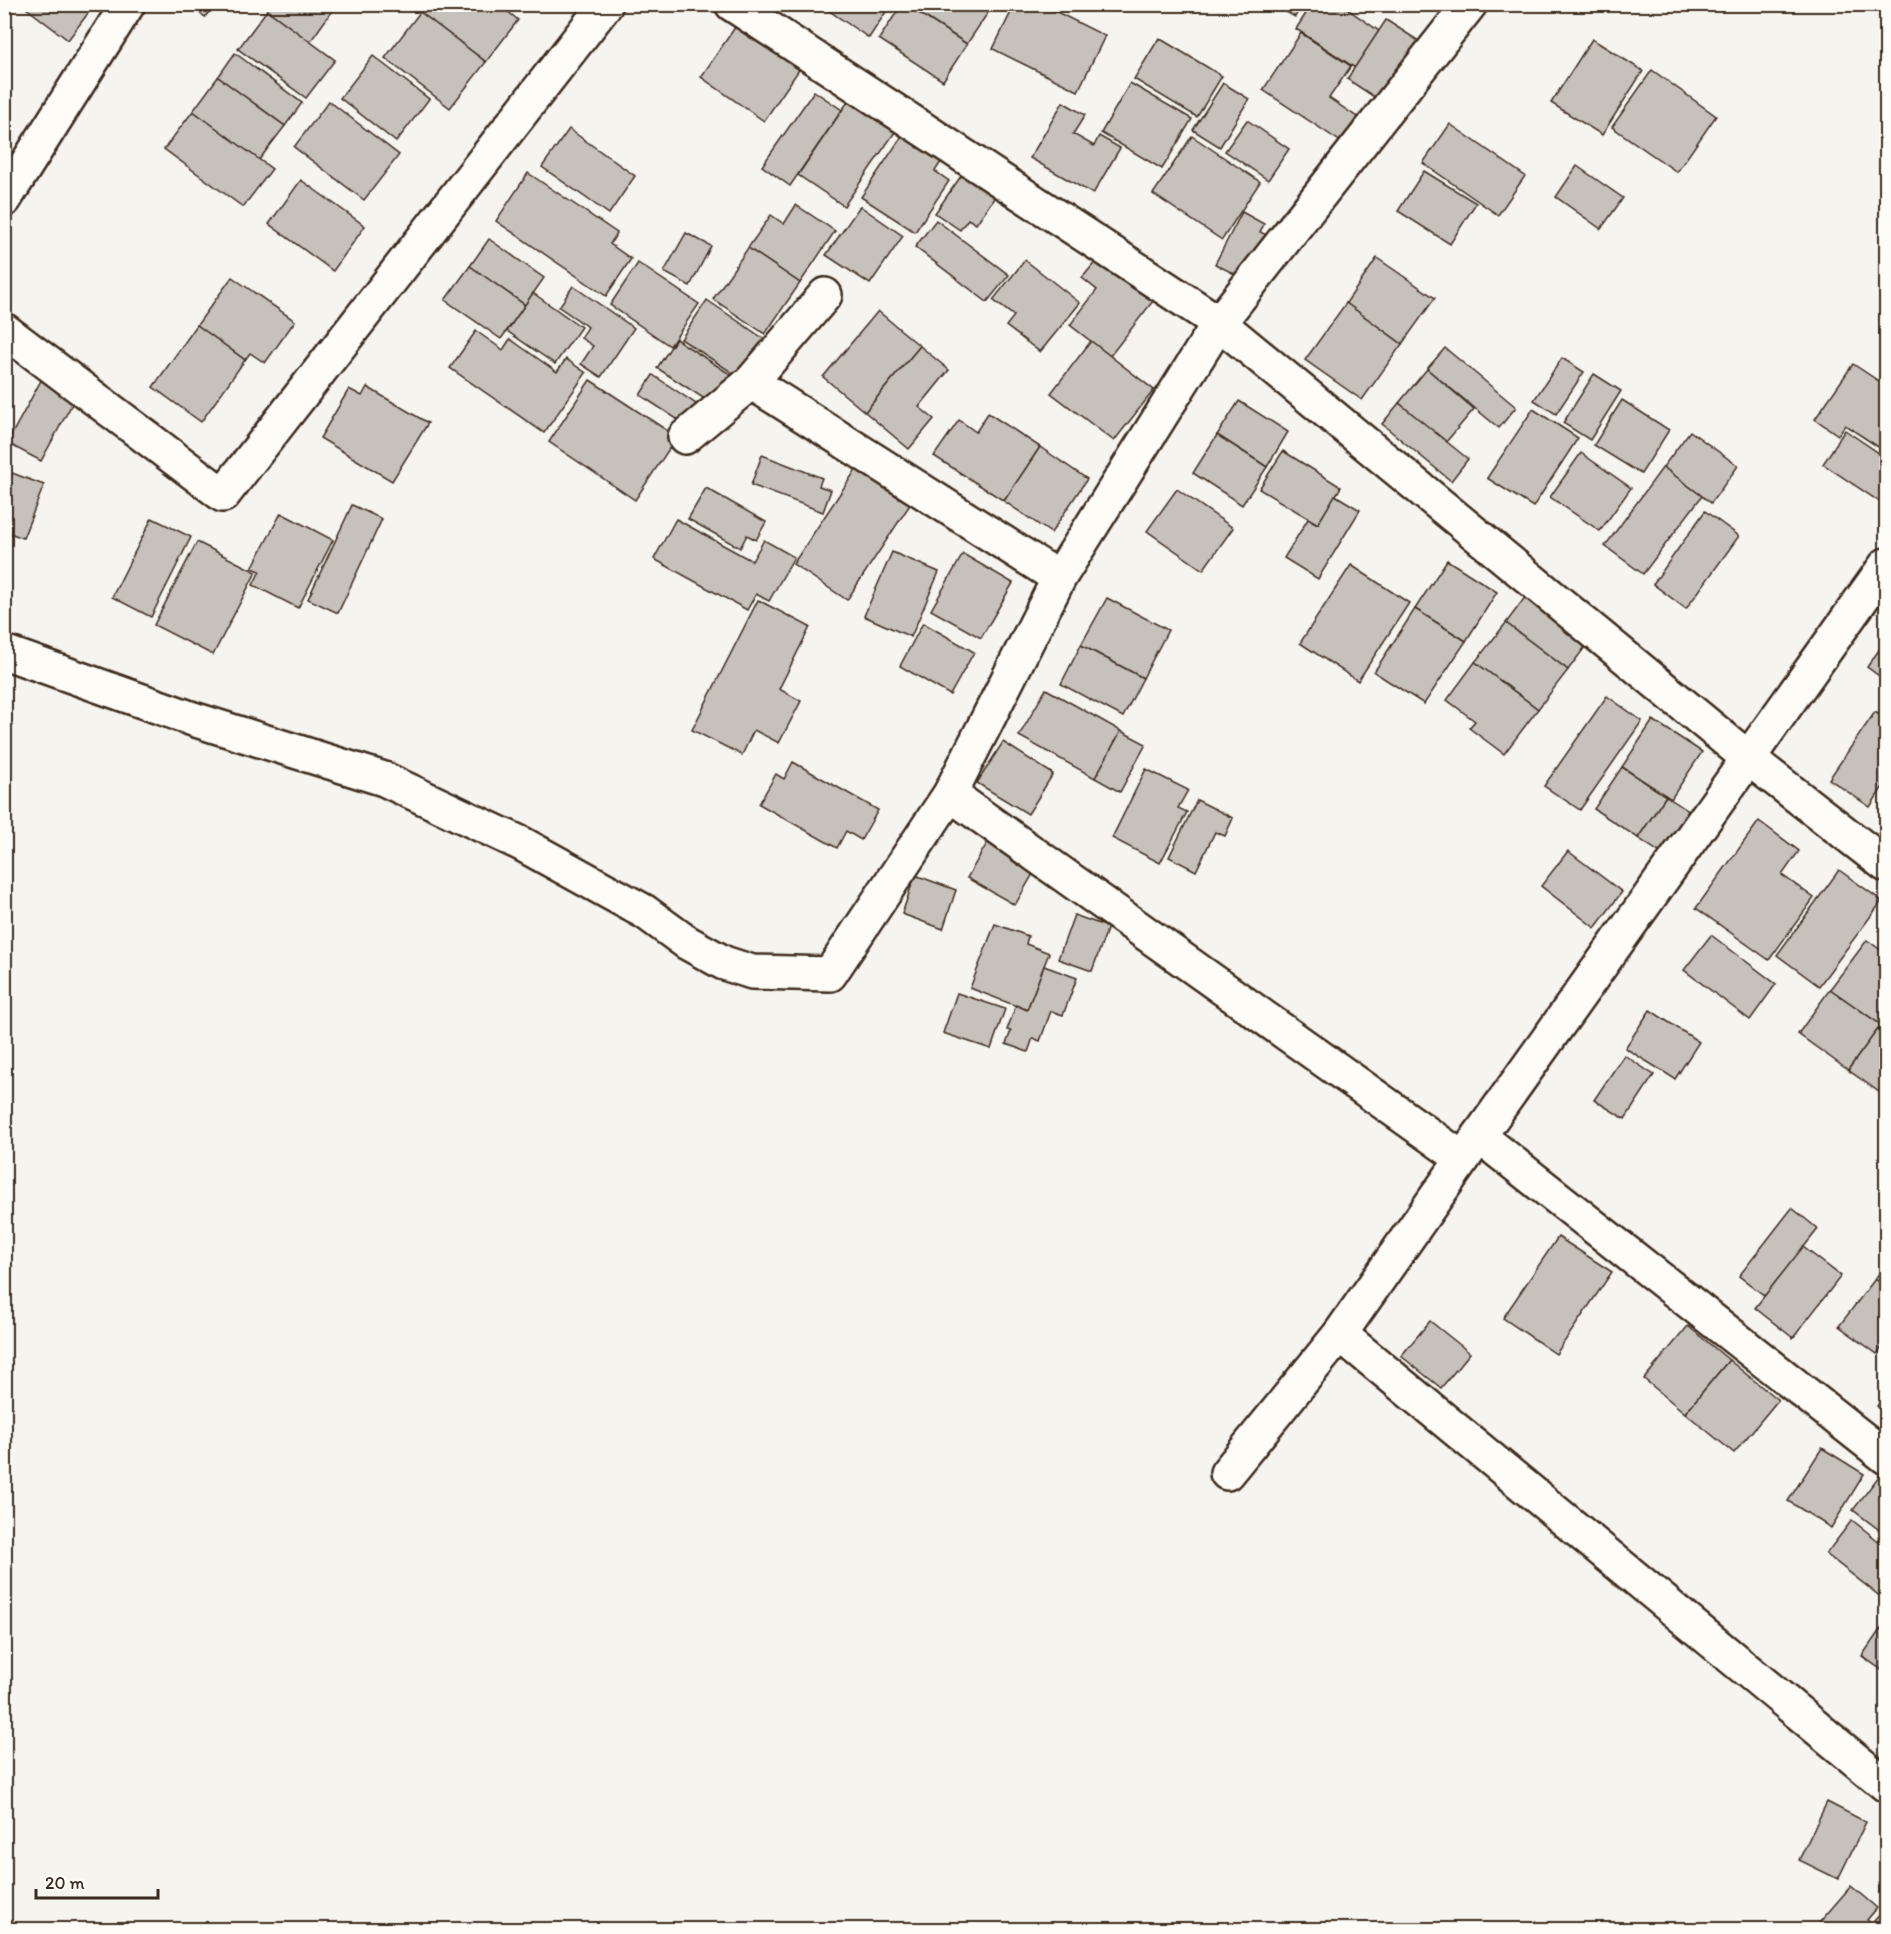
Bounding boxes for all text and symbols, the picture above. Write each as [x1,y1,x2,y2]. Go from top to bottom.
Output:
scale bar [36,1862,158,1900]
text: 20 m [45,1872,85,1894]

